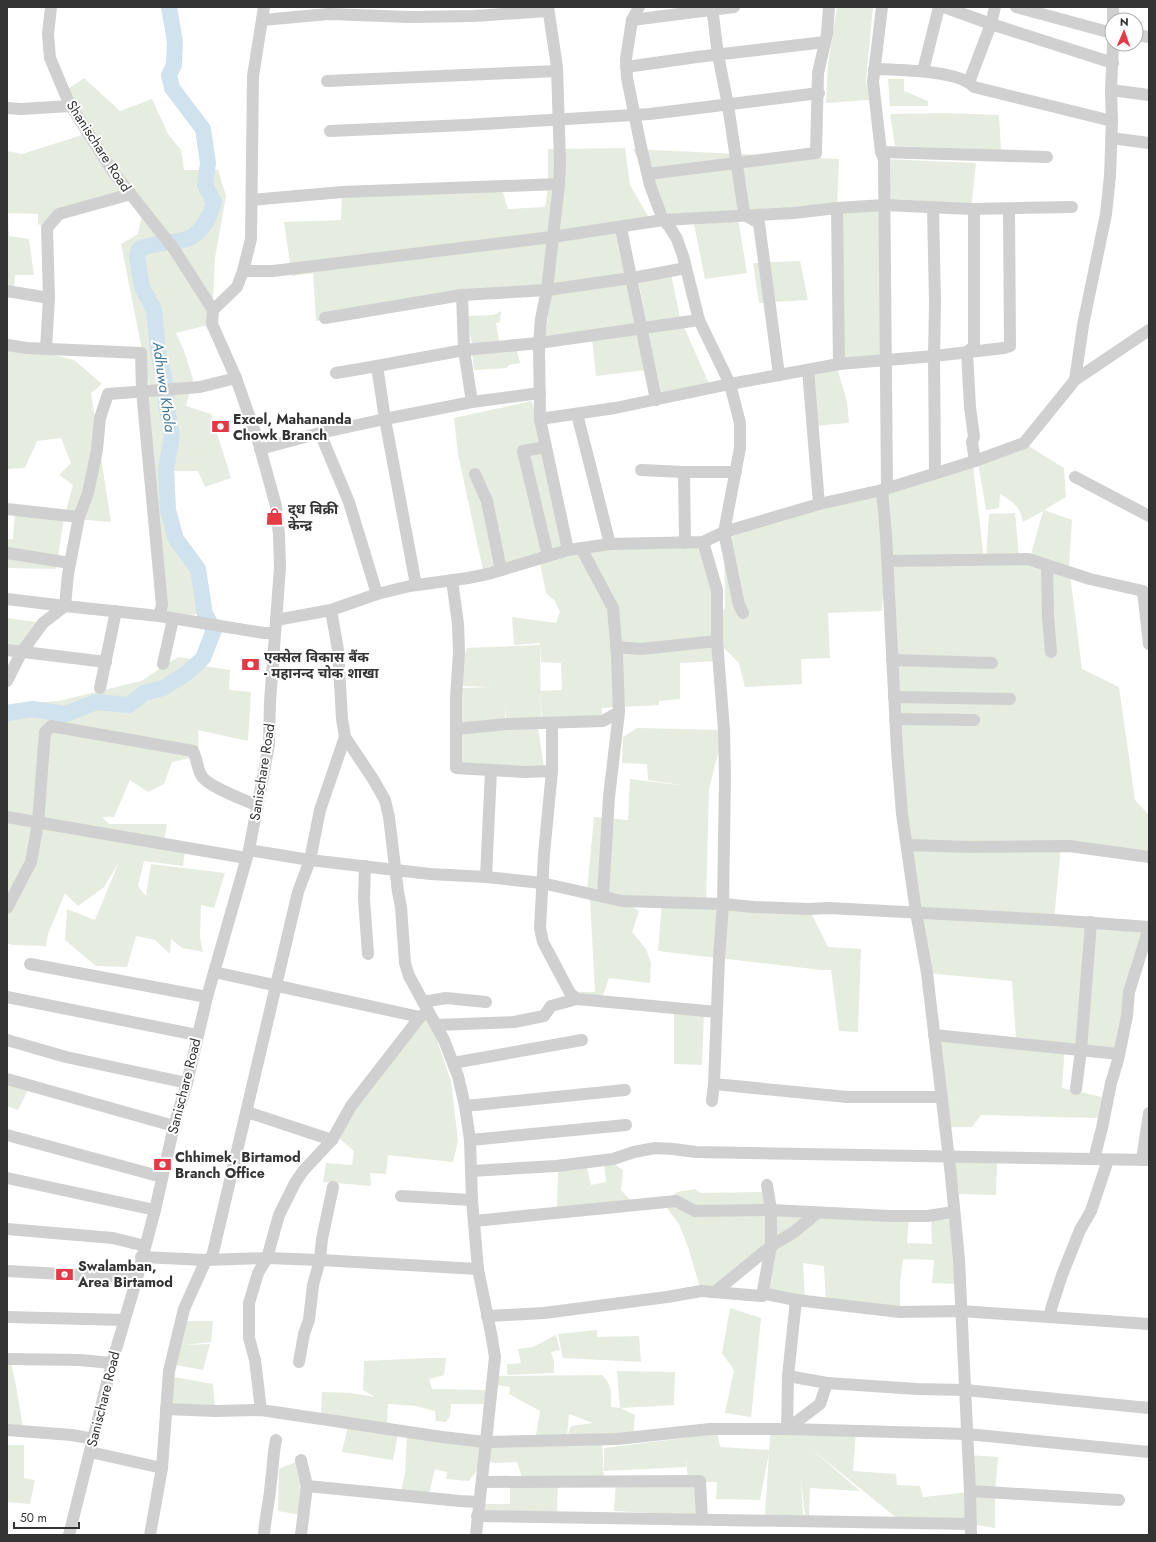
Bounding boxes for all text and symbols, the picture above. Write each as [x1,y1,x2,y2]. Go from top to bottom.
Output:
north arrow [1104,12,1144,52]
text: N [1120,14,1129,30]
street label: Shanischare Road [62,96,136,196]
water label: Adhuwa Khola [147,339,181,434]
place label: Excel, Mahananda Chowk Branch [233,409,352,445]
bank icon: Excel, Mahananda Chowk Branch [210,417,230,437]
place label: दूध बिक्री केन्द्र [288,499,339,535]
shop icon: दूध बिक्री केन्द्र [265,507,285,527]
place label: एक्सेल विकास बैंक - महानन्द चोक शाखा [264,647,379,683]
bank icon: एक्सेल विकास बैंक - महानन्द चोक शाखा [241,655,261,675]
street label: Sanischare Road [244,722,280,822]
street label: Sanischare Road [162,1036,206,1136]
place label: Chhimek, Birtamod Branch Office [175,1147,301,1183]
bank icon: Chhimek, Birtamod Branch Office [152,1155,172,1175]
place label: Swalamban, Area Birtamod [77,1256,173,1292]
bank icon: Swalamban, Area Birtamod [55,1264,75,1284]
street label: Sanischare Road [81,1349,125,1449]
scale bar [14,1504,79,1530]
text: 50 m [20,1509,47,1527]

